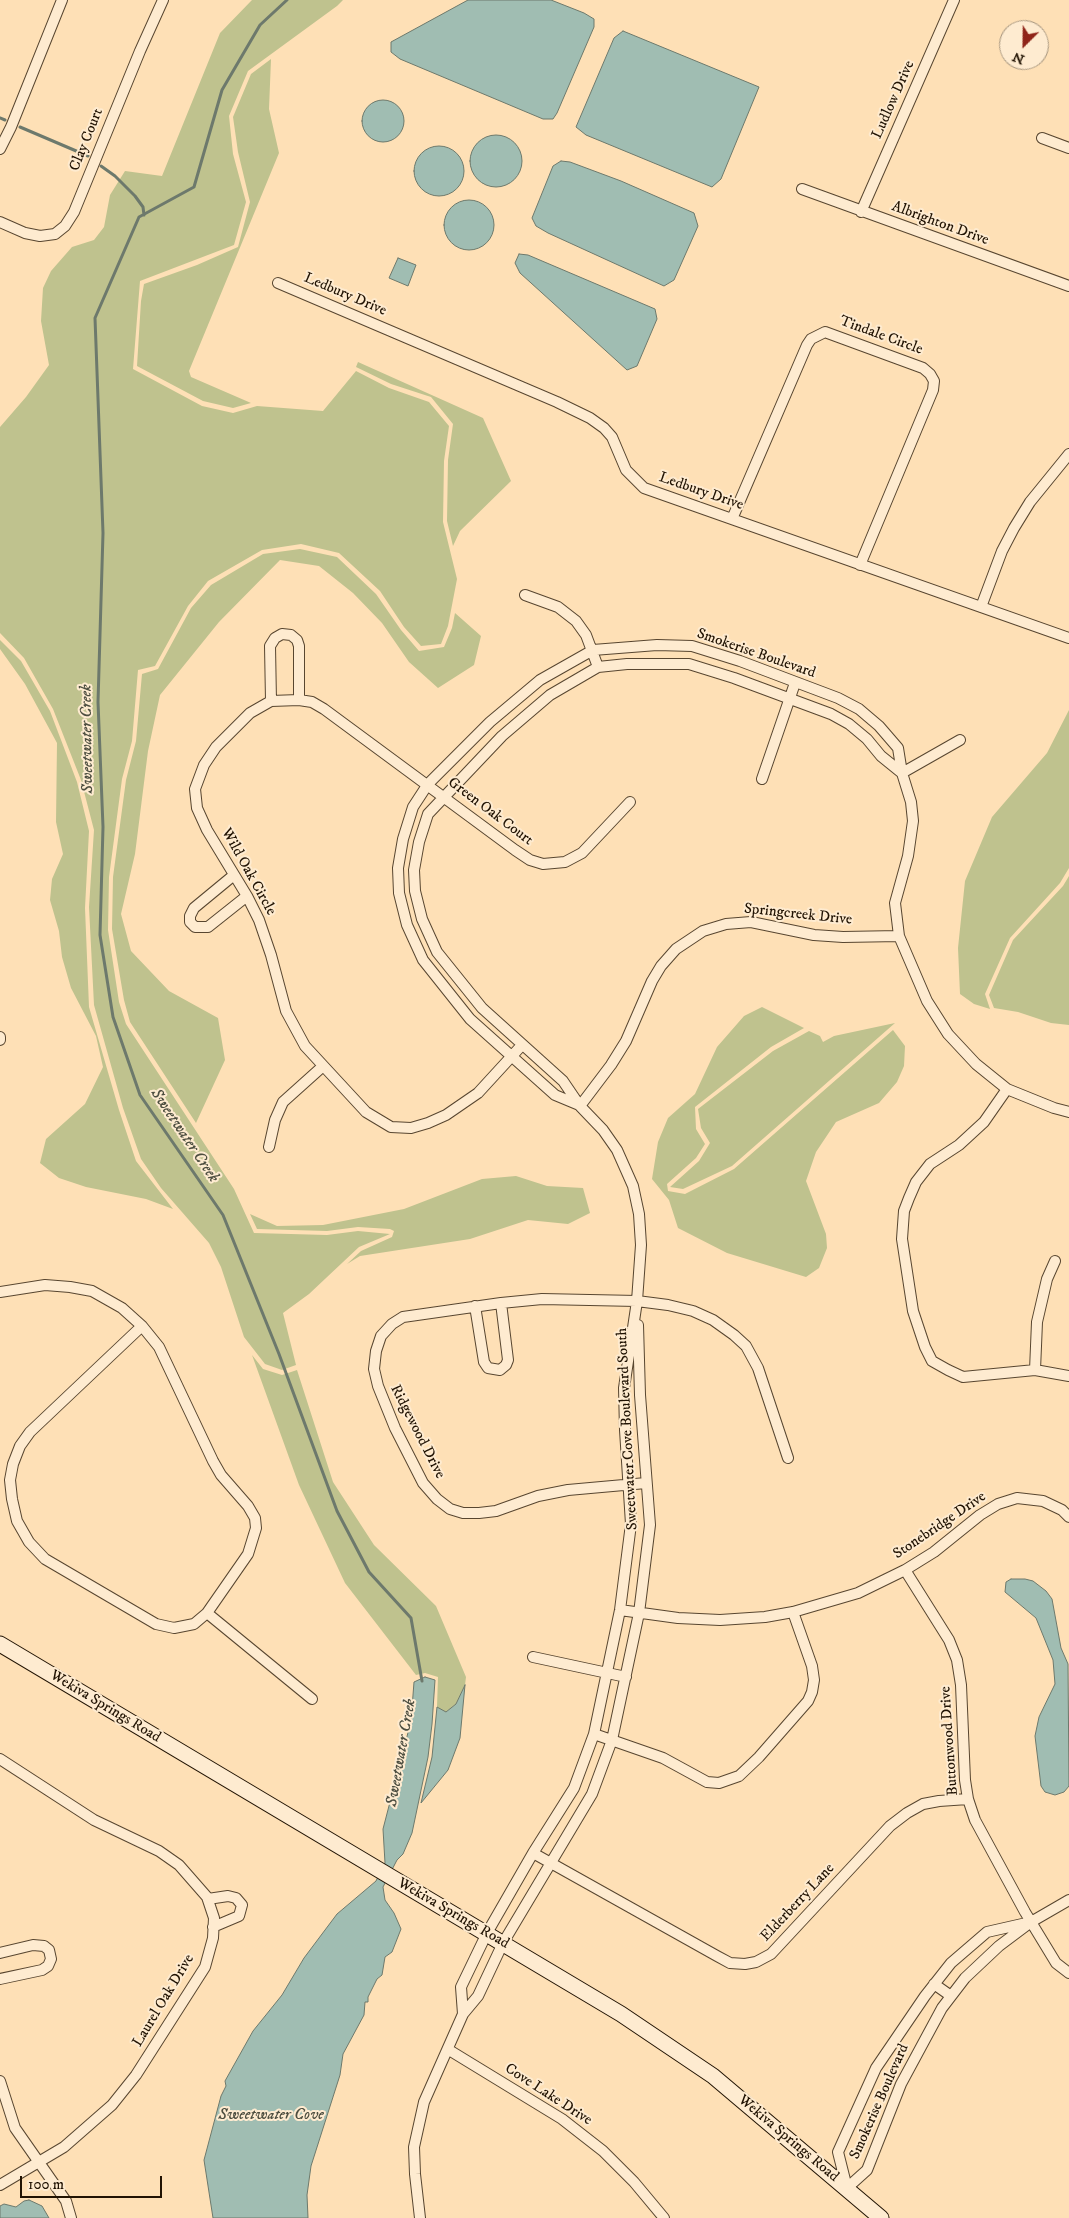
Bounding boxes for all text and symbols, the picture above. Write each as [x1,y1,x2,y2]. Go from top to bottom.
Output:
north arrow [999,20,1049,70]
text: N [1010,47,1027,68]
street label: Ludlow Drive [869,58,919,142]
street label: Clay Court [66,106,108,174]
street label: Albrighton Drive [889,198,991,250]
street label: Ledbury Drive [301,270,389,320]
street label: Tindale Circle [837,313,925,359]
street label: Ledbury Drive [656,469,746,515]
street label: Smokerise Boulevard [694,625,818,683]
water label: Sweetwater Creek [77,684,99,794]
street label: Green Oak Court [444,774,536,850]
street label: Wild Oak Circle [217,825,279,919]
street label: Springcreek Drive [743,900,853,930]
water label: Sweetwater Creek [146,1085,222,1187]
street label: Sweetwater Cove Boulevard South [614,1327,642,1531]
street label: Ridgewood Drive [386,1382,448,1482]
street label: Stonebridge Drive [890,1488,990,1564]
street label: Wekiva Springs Road [46,1667,164,1747]
street label: Buttonwood Drive [937,1686,963,1796]
water label: Sweetwater Creek [383,1698,421,1808]
street label: Elderberry Lane [757,1860,839,1946]
street label: Wekiva Springs Road [394,1875,512,1953]
street label: Laurel Oak Drive [129,1951,199,2051]
street label: Smokerise Boulevard [846,2042,914,2162]
street label: Cove Lake Drive [501,2060,595,2130]
street label: Wekiva Springs Road [734,2092,842,2186]
water label: Sweetwater Cove [218,2106,324,2126]
scale bar [22,2166,165,2198]
text: 100 m [28,2175,64,2194]

